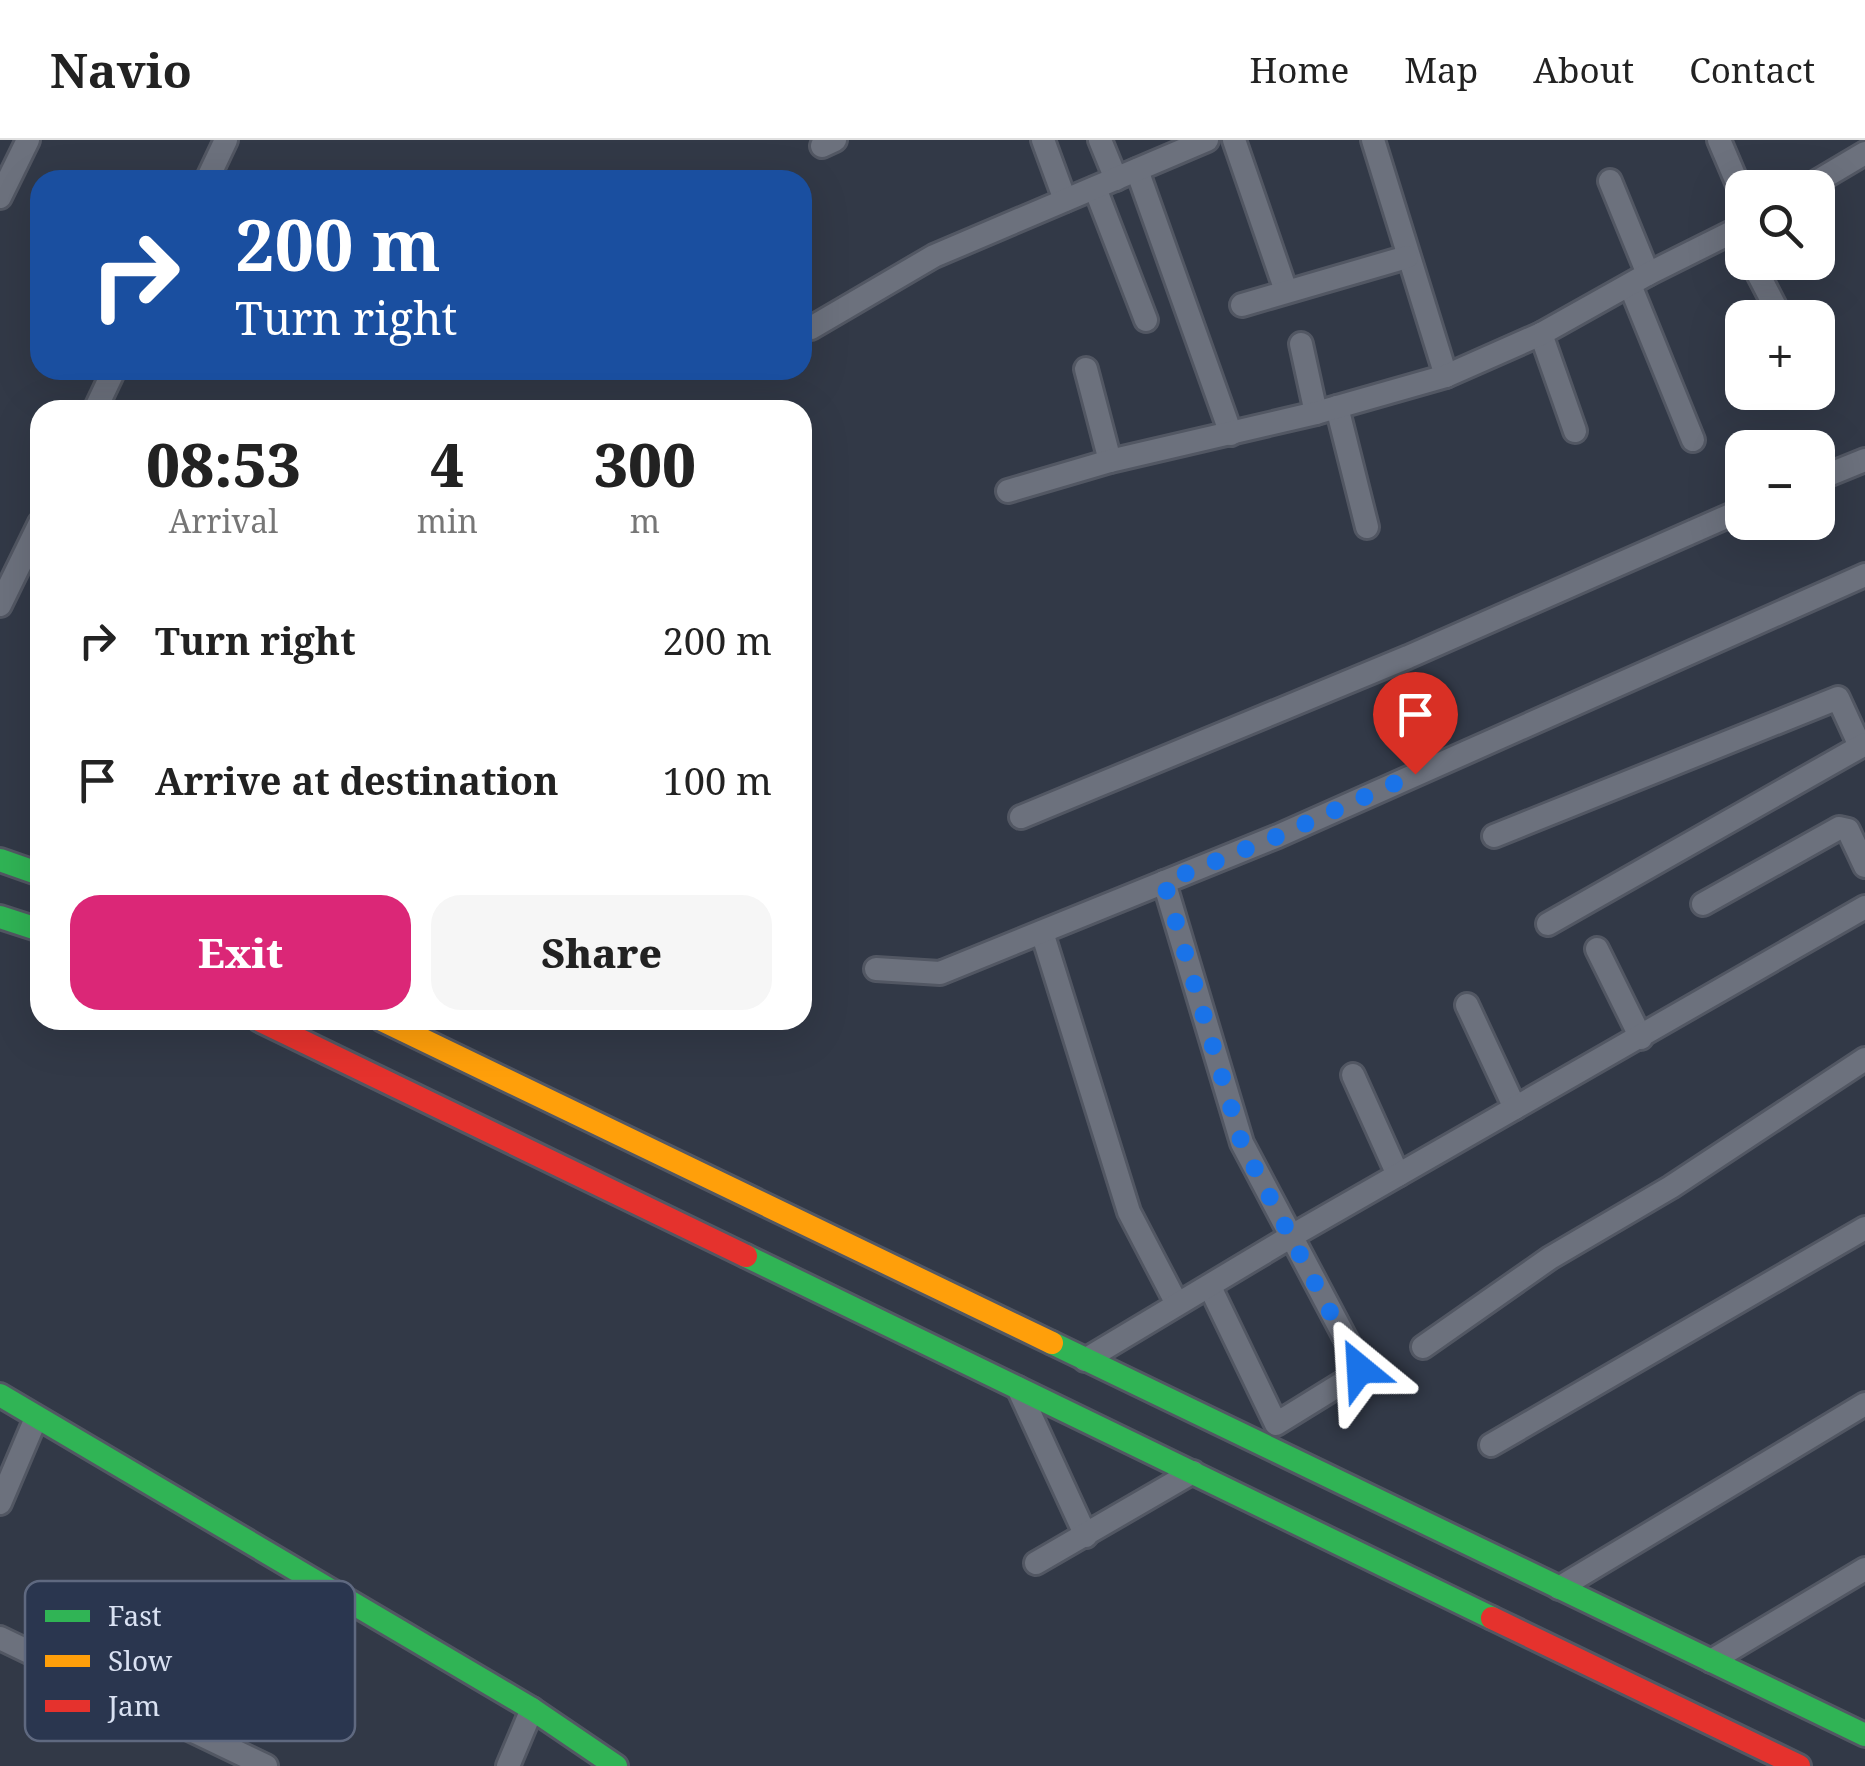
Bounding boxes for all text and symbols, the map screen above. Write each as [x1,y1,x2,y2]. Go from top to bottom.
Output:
text: Navio [50,37,192,102]
text: Home [1249,46,1349,93]
text: Map [1404,46,1478,93]
text: About [1533,46,1634,93]
text: Contact [1689,46,1815,93]
map controls [1725,170,1835,540]
button: search [1725,170,1835,280]
text: 200 m [235,196,441,292]
icon: right [70,210,200,340]
text: Turn right [235,287,457,348]
button: + [1725,300,1835,410]
text: 08:53 [146,423,301,505]
text: 4 [430,423,464,505]
text: 300 [594,423,696,505]
button: − [1725,430,1835,540]
text: Arrival [169,499,278,542]
text: min [417,499,478,542]
text: m [630,499,660,542]
icon: right [70,613,125,668]
text: Turn right [155,614,356,666]
text: 200 m [662,614,772,666]
pin [1373,672,1458,775]
icon: arrive [1388,687,1443,742]
icon: arrive [70,753,125,808]
text: Arrive at destination [155,754,559,806]
text: 100 m [662,754,772,806]
button: Exit [70,895,411,1010]
button: Share [431,895,772,1010]
position arrow [1308,1317,1412,1421]
legend [25,1581,355,1741]
text: Fast [108,1596,162,1634]
text: Slow [108,1641,173,1679]
text: Jam [107,1686,160,1724]

